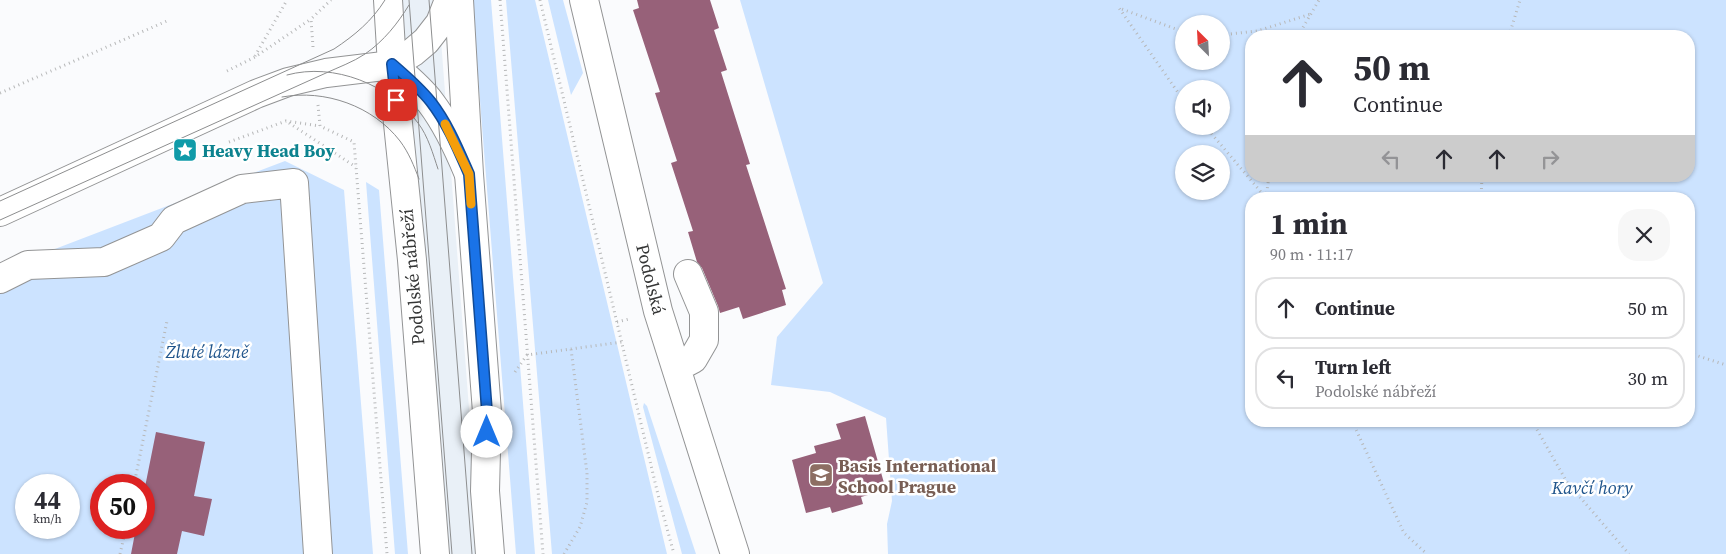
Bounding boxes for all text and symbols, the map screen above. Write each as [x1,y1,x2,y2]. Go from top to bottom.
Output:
north arrow [1175,15,1230,70]
map controls [1175,15,1230,200]
text: 50 m [1353,44,1430,92]
icon: ahead [1270,50,1335,115]
pin [375,79,417,121]
button: sound [1175,80,1230,135]
icon: arrive [382,86,410,114]
text: Continue [1353,89,1443,119]
place icon: Heavy Head Boy [172,137,198,163]
place label: Heavy Head Boy [202,138,335,163]
button: layers [1175,145,1230,200]
icon: left [1377,145,1405,173]
icon: ahead [1430,145,1458,173]
icon: ahead [1483,145,1511,173]
icon: right [1536,145,1564,173]
text: 1 min [1270,203,1348,244]
street label: Podolské nábřeží [394,208,430,346]
button: close [1618,209,1670,261]
street label: Podolská [630,241,672,318]
text: 90 m · 11:17 [1270,243,1353,265]
icon: ahead [1272,294,1300,322]
text: Continue [1315,295,1395,321]
text: 50 m [1627,295,1668,321]
park label: Žluté lázně [165,339,250,364]
text: Turn left [1315,354,1391,380]
icon: left [1272,364,1300,392]
text: 30 m [1627,365,1668,391]
text: Podolské nábřeží [1315,380,1436,402]
position arrow [460,405,512,457]
place label: Basis International School Prague [838,453,997,499]
school or university icon: Basis International School Prague [808,462,834,488]
speed limit sign: 50 [90,474,155,539]
park label: Kavčí hory [1551,475,1633,500]
text: 44 [34,483,61,517]
text: km/h [33,511,62,527]

